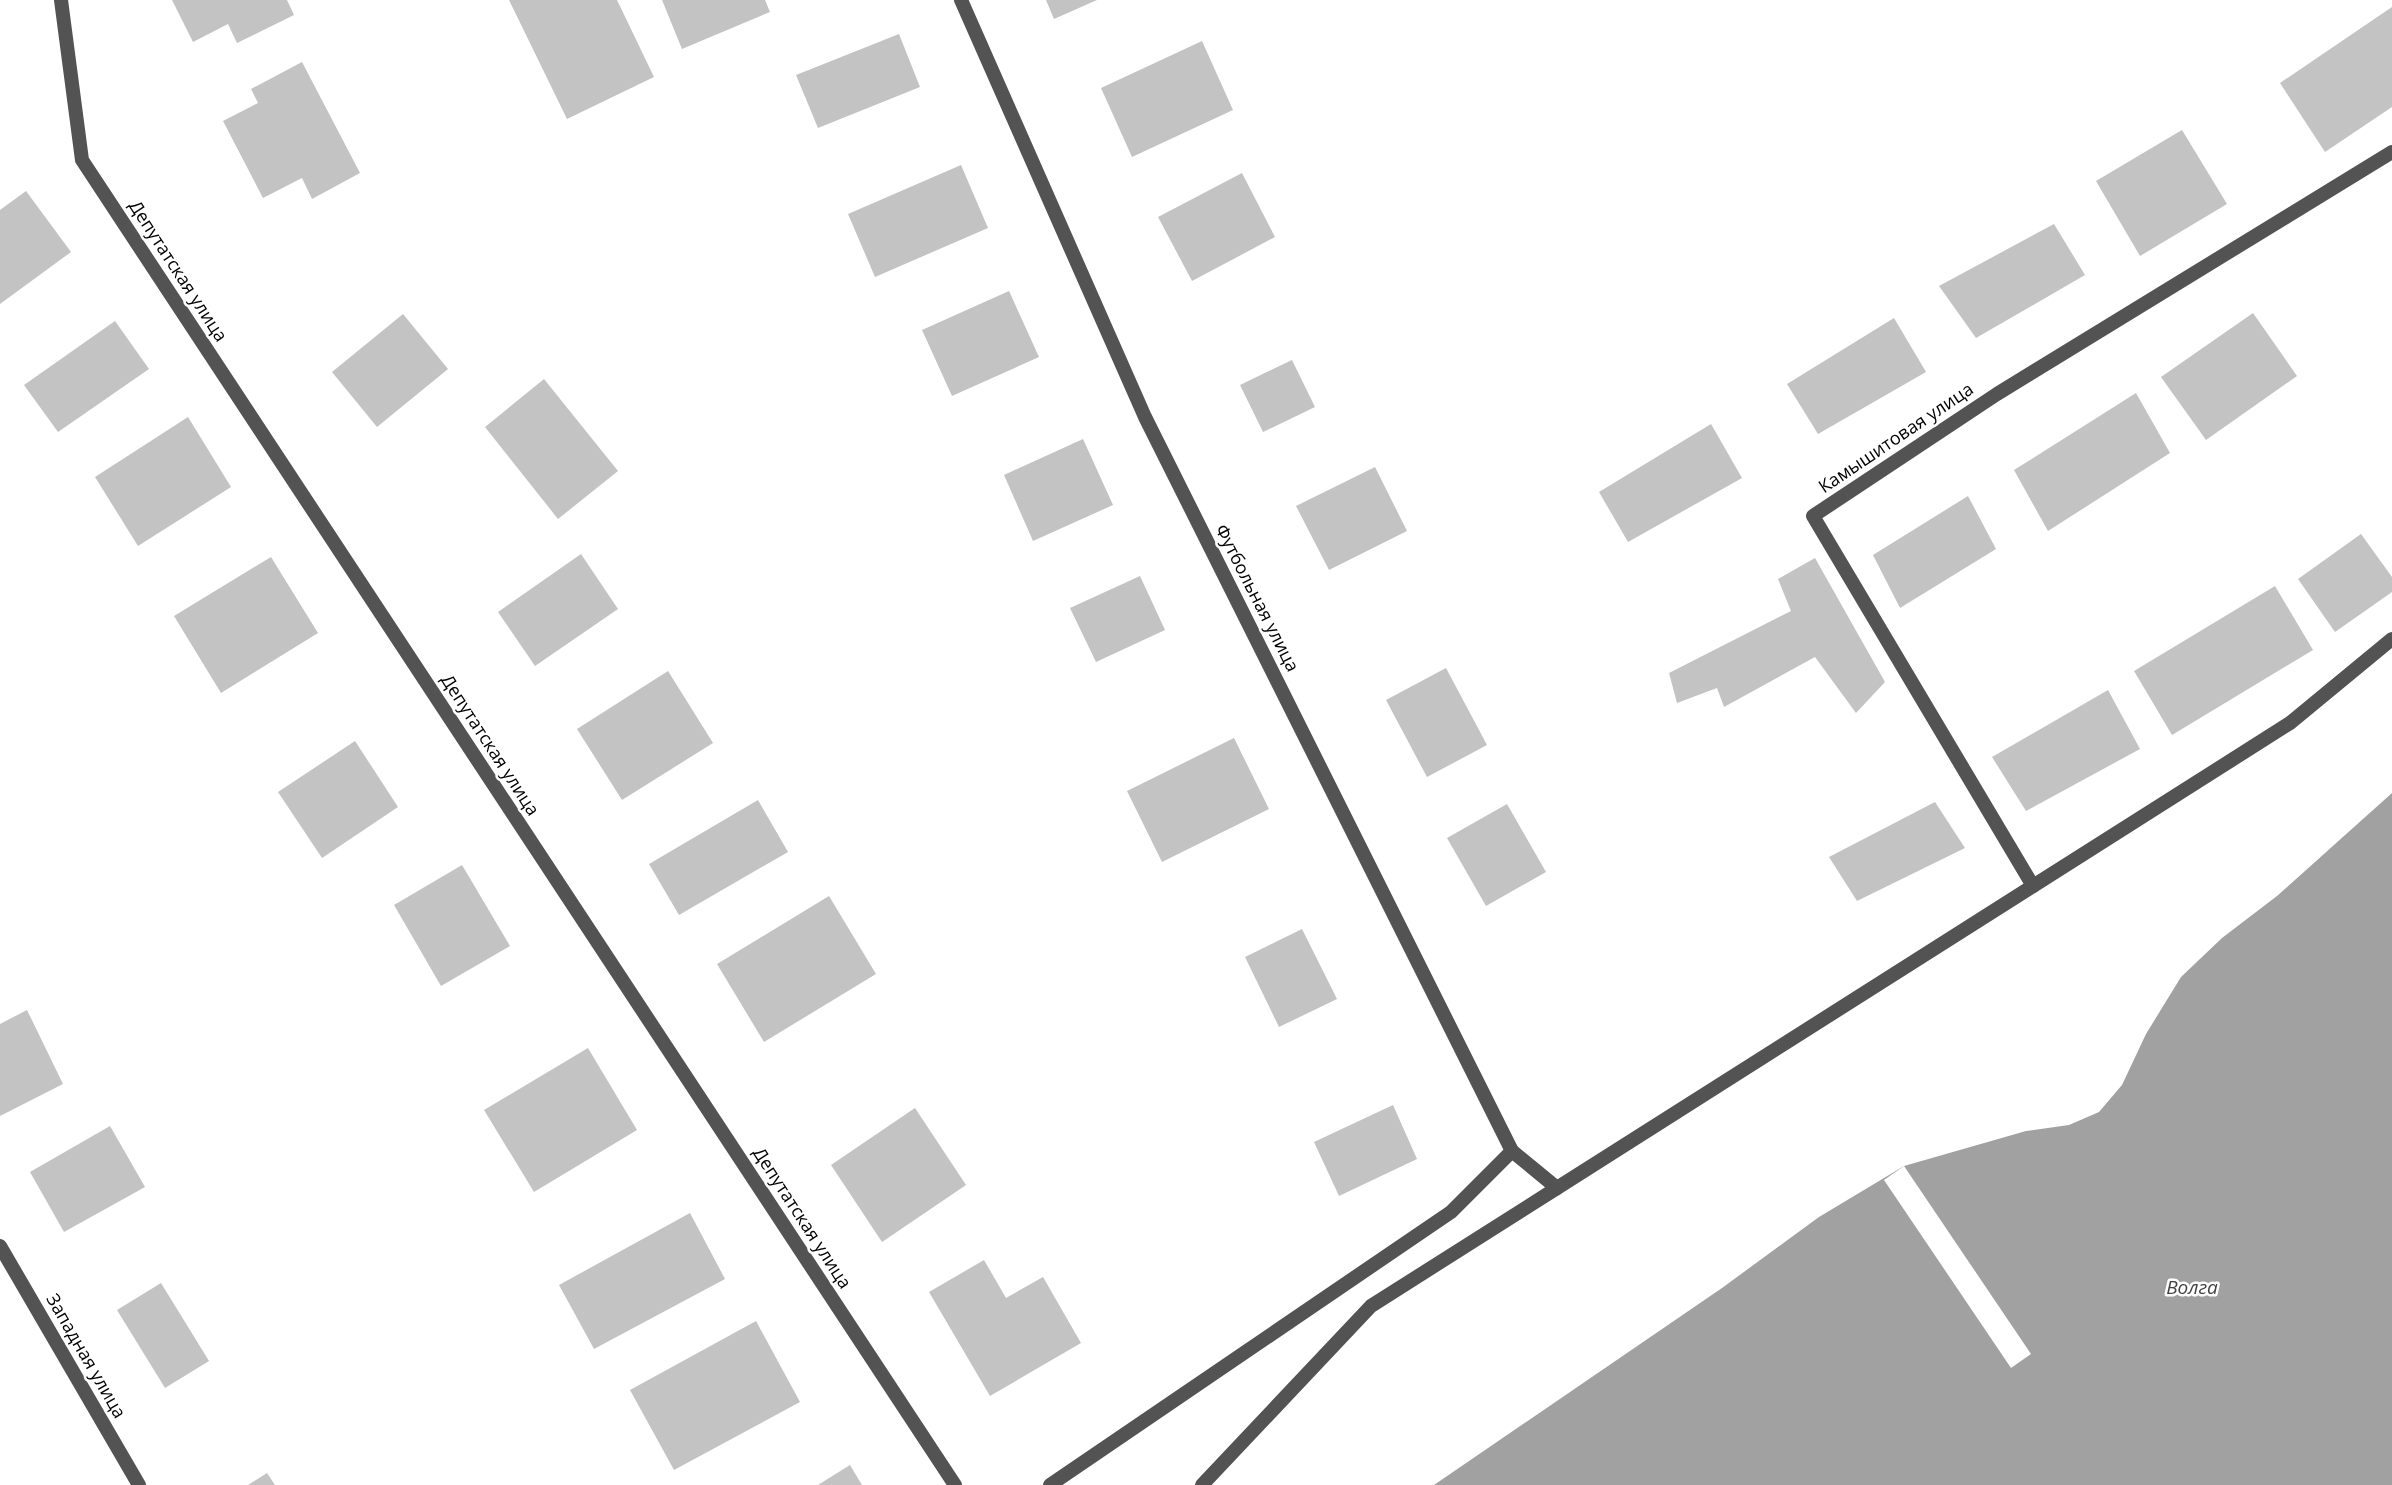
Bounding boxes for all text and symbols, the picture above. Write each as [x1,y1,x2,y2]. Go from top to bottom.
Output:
street label: Депутатская улица [124,195,234,346]
street label: Камышитовая улица [1813,376,1978,498]
street label: Футбольная улица [1210,520,1305,675]
street label: Депутатская улица [436,669,546,820]
street label: Депутатская улица [748,1142,858,1293]
water label: Волга [2166,1274,2218,1300]
street label: Западная улица [41,1289,132,1422]

